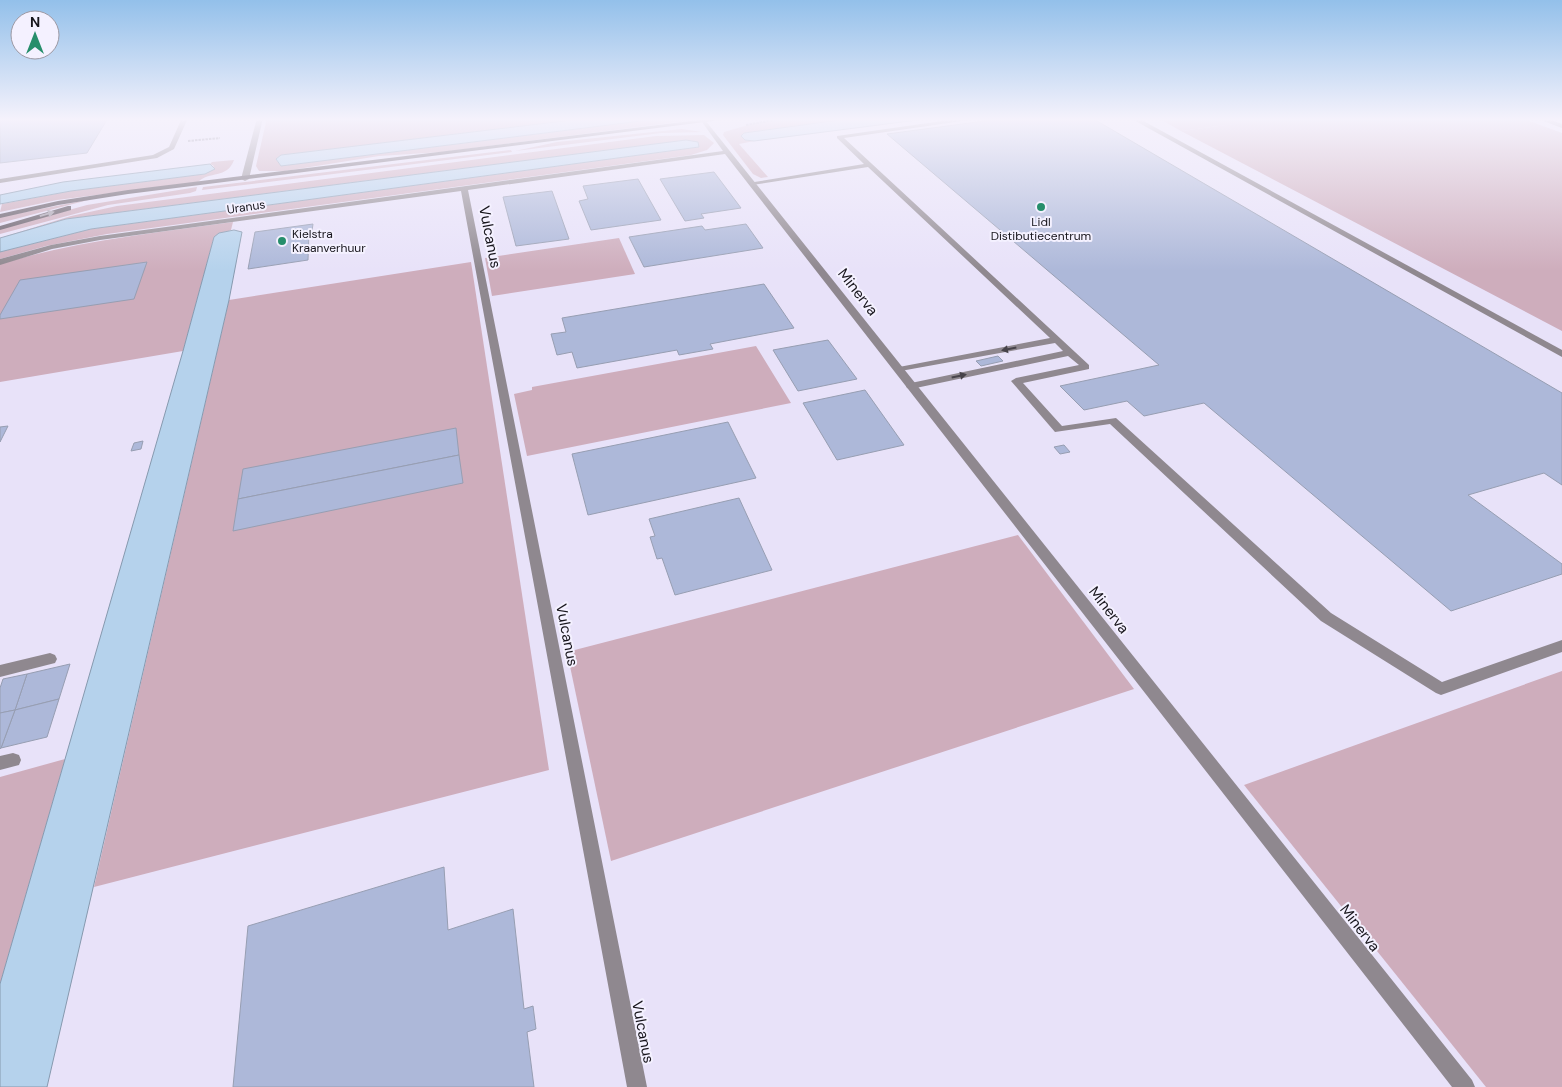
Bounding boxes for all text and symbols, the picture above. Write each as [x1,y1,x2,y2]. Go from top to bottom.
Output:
north arrow [10,10,60,60]
text: N [30,13,40,31]
street label: Uranus [226,196,266,218]
marker: Lidl Distibutiecentrum [1035,201,1047,213]
street label: Vulcanus [474,204,506,270]
one-way arrow [39,210,54,218]
place label: Lidl Distibutiecentrum [991,214,1091,244]
place label: Kielstra Kraanverhuur [292,226,366,256]
marker: Kielstra Kraanverhuur [276,235,288,247]
street label: Minerva [833,264,883,320]
one-way arrow [1002,345,1017,353]
one-way arrow [951,371,967,379]
street label: Minerva [1084,582,1134,638]
street label: Vulcanus [551,602,583,668]
street label: Minerva [1335,900,1385,956]
street label: Vulcanus [627,999,659,1065]

